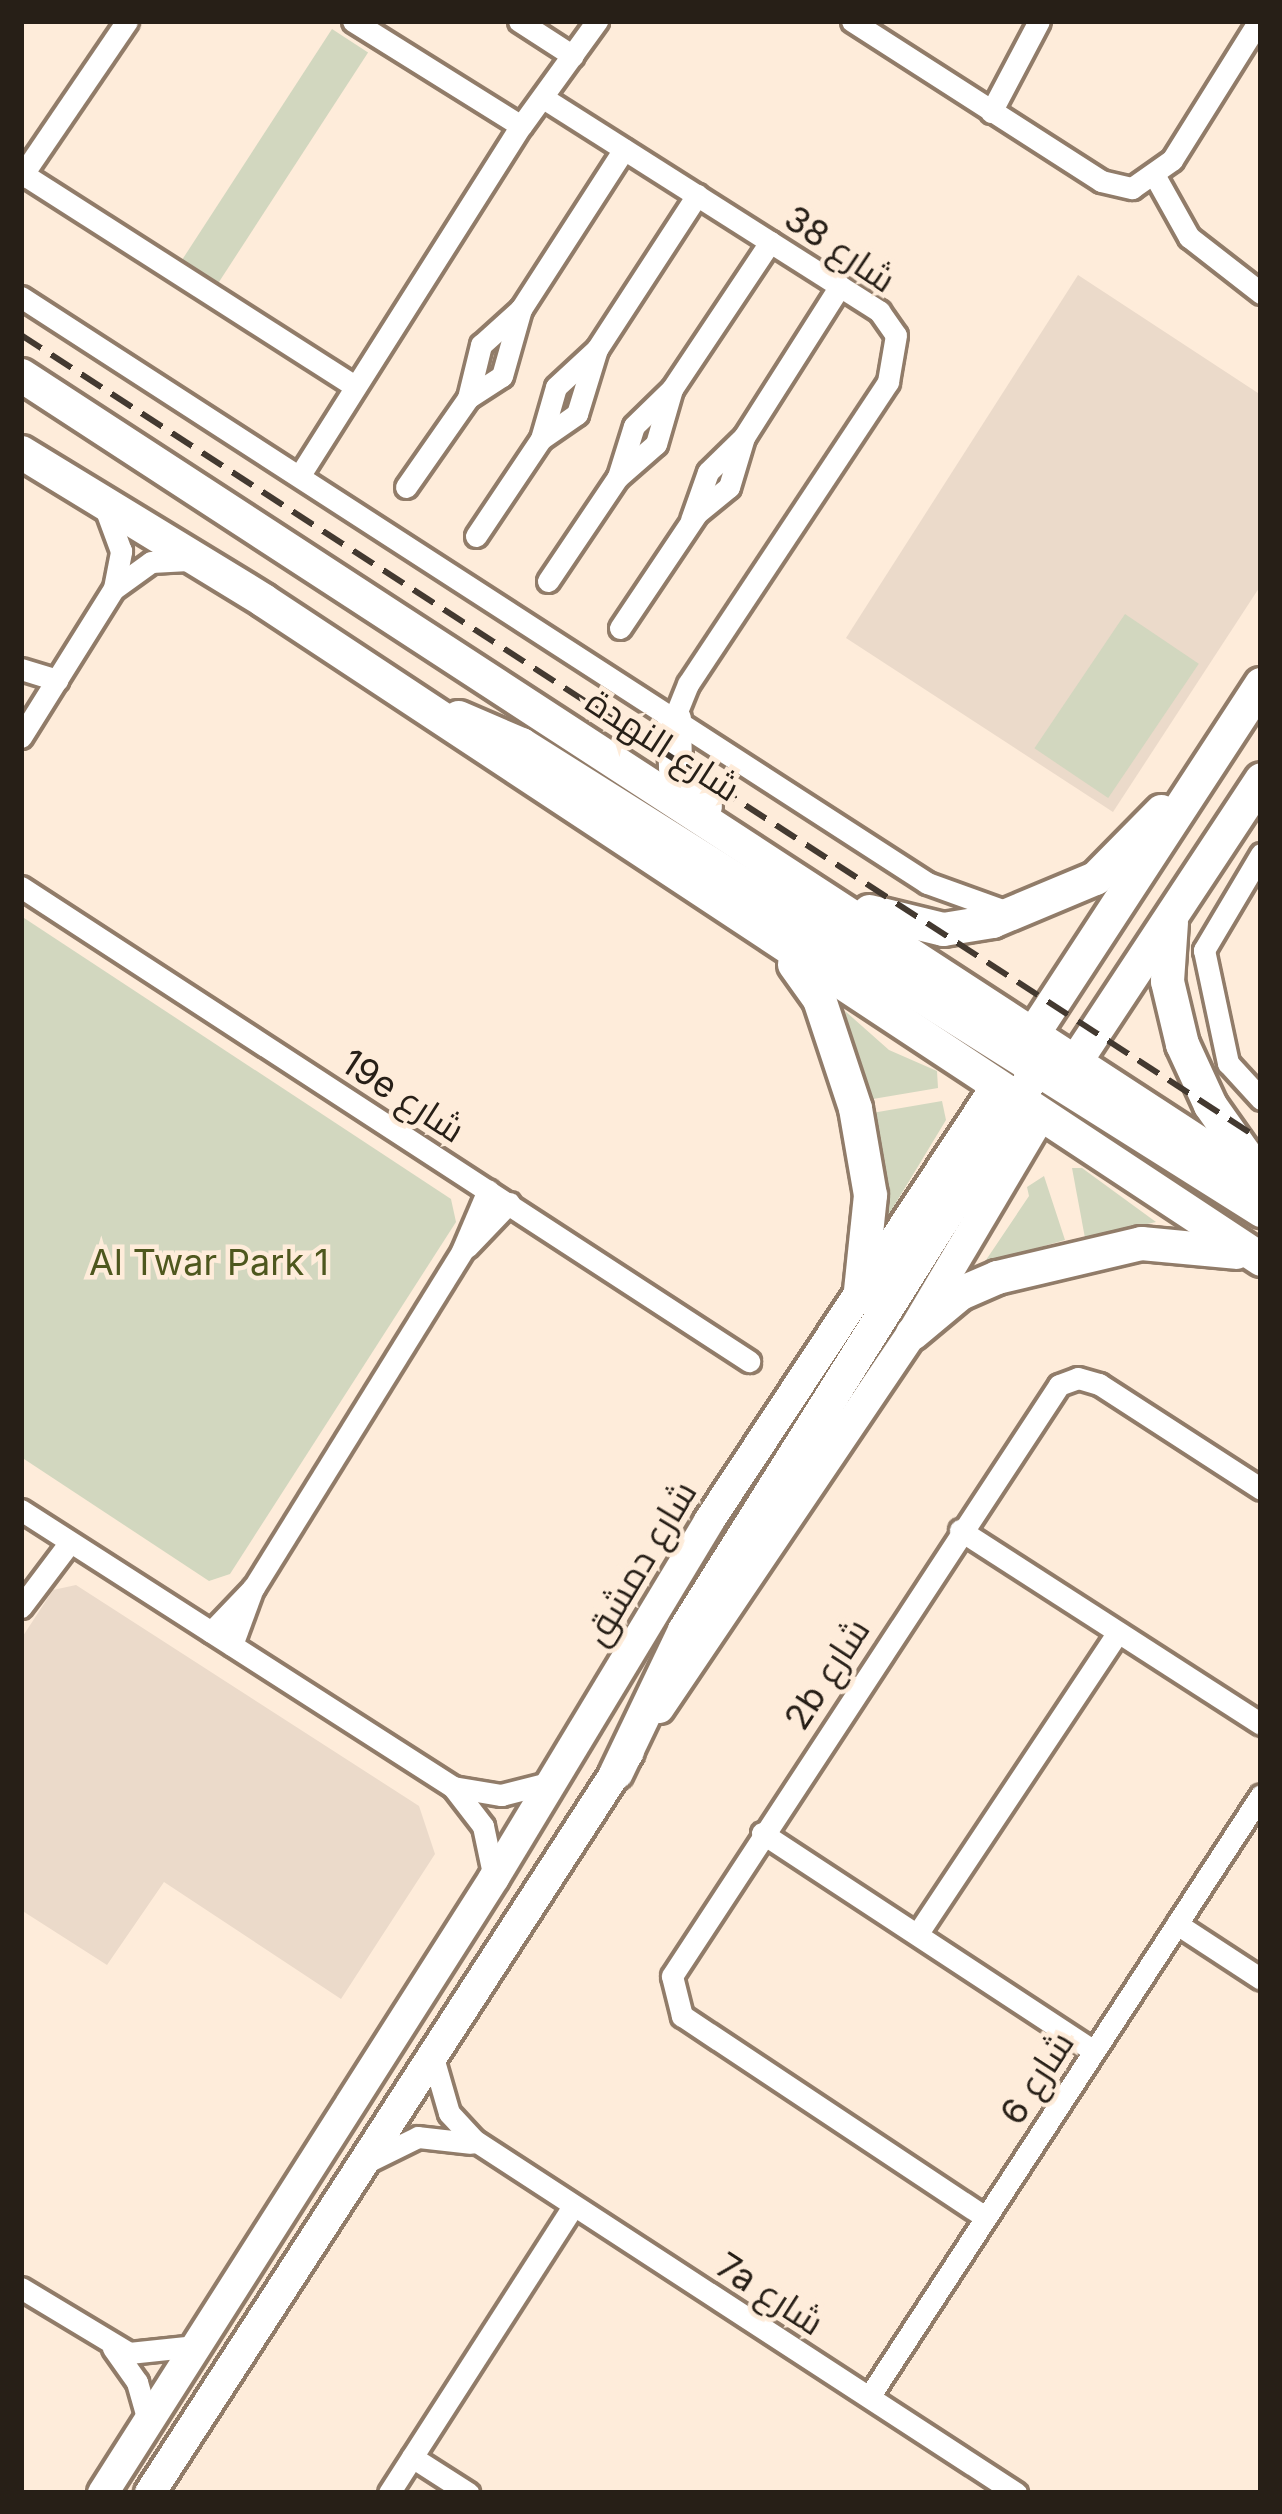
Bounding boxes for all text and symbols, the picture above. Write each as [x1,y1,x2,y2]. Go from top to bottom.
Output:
street label: شارع 38 [776,196,904,302]
street label: شارع النهدة [578,679,748,811]
street label: 19e شارع [333,1040,473,1152]
park label: Al Twar Park 1 [89,1241,329,1285]
street label: شارع دمشق [574,1473,706,1653]
street label: 2b شارع [775,1610,879,1738]
street label: شارع 6 [991,2023,1083,2133]
street label: 7a شارع [708,2244,832,2344]

